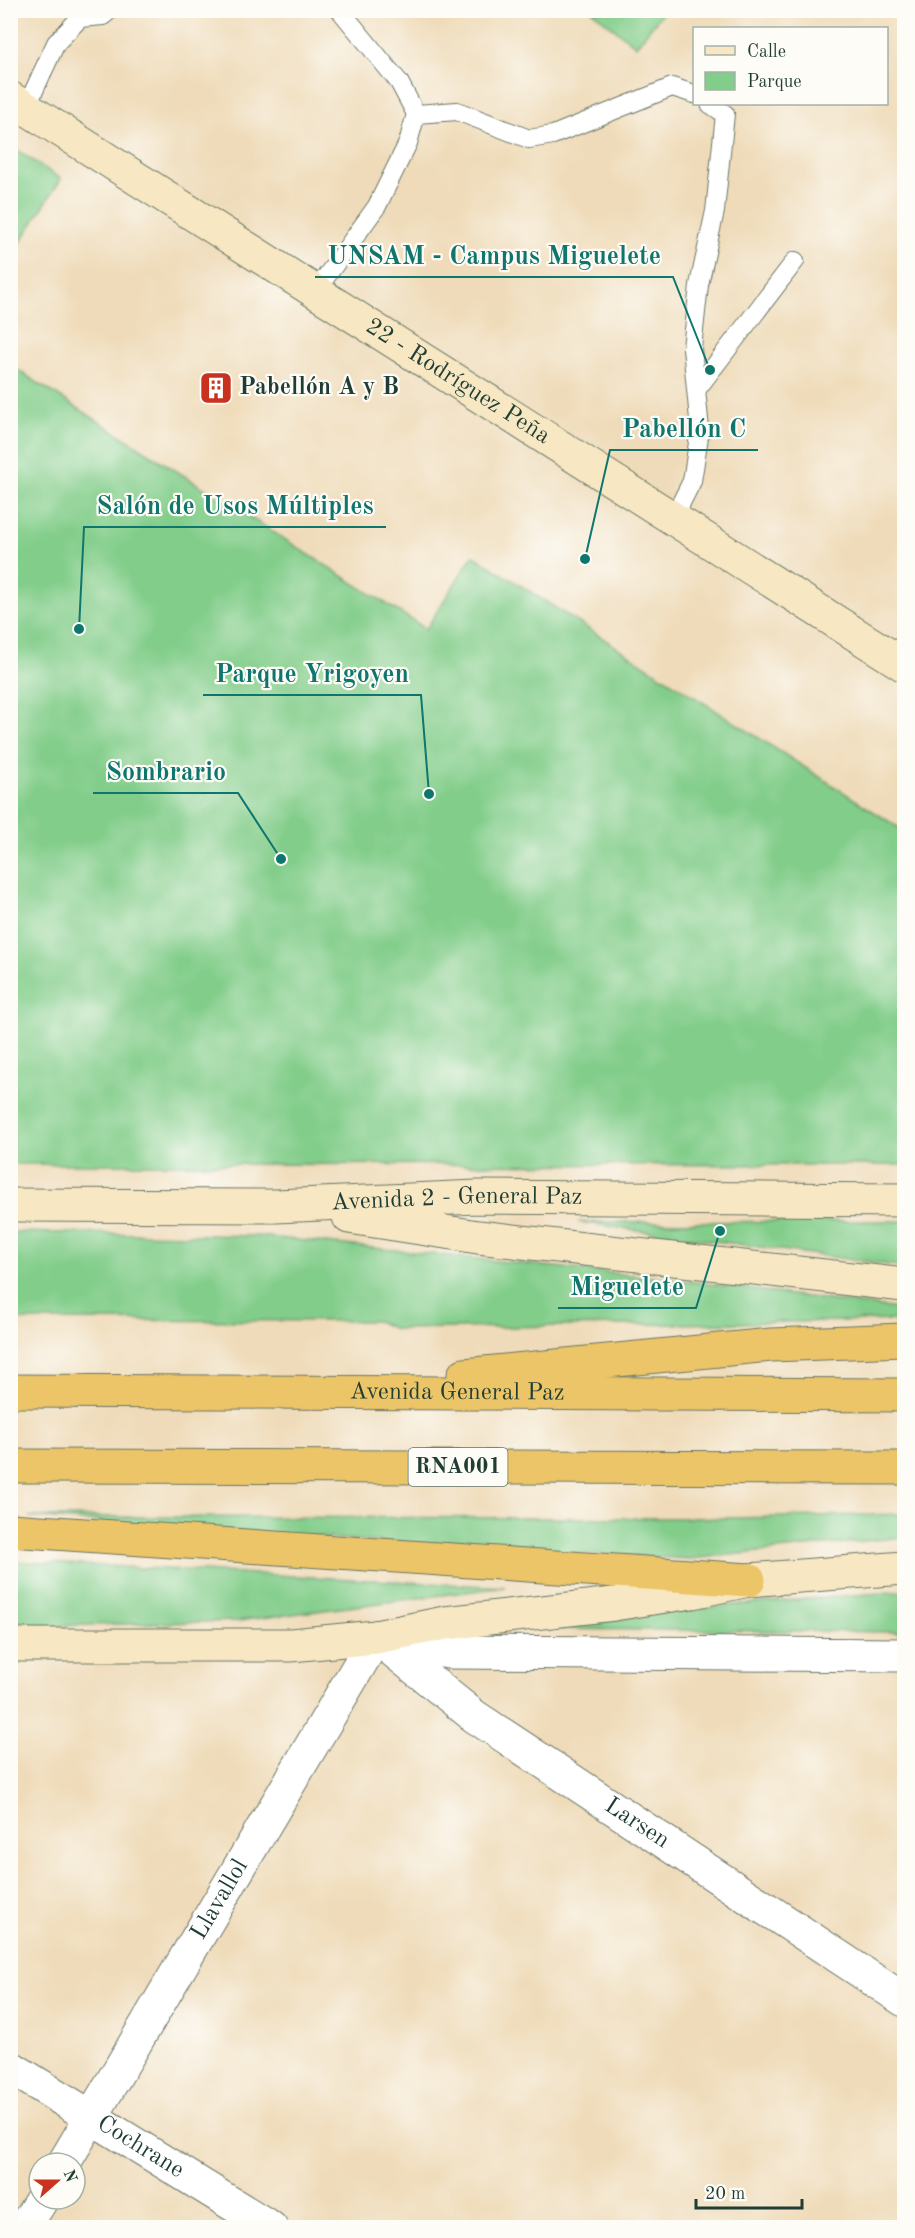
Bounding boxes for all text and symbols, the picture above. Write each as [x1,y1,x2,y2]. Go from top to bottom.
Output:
legend [693,27,888,105]
text: Calle [747,43,786,61]
text: Parque [747,73,802,91]
callout: UNSAM - Campus Miguelete [315,233,673,277]
text: UNSAM - Campus Miguelete [327,244,661,270]
street label: 22 - Rodríguez Peña [361,315,554,449]
building icon: Pabellón A y B [198,370,234,406]
place label: Pabellón A y B [239,376,399,400]
callout: Pabellón C [610,406,758,450]
text: Pabellón C [622,417,746,443]
callout: Salón de Usos Múltiples [84,483,386,527]
text: Salón de Usos Múltiples [96,494,374,520]
callout: Parque Yrigoyen [203,651,421,695]
text: Parque Yrigoyen [215,662,409,688]
callout: Sombrario [93,749,238,793]
text: Sombrario [106,760,226,786]
street label: Avenida 2 - General Paz [331,1185,583,1216]
callout: Miguelete [558,1264,696,1308]
text: Miguelete [570,1275,684,1301]
street label: Avenida General Paz [349,1381,565,1405]
road number: RNA001 [408,1448,508,1486]
street label: Larsen [600,1794,674,1853]
street label: Llavallol [187,1855,253,1944]
street label: Cochrane [93,2112,188,2183]
north arrow [27,2151,87,2211]
text: N [59,2168,79,2186]
scale bar [696,2172,802,2210]
text: 20 m [705,2185,745,2203]

